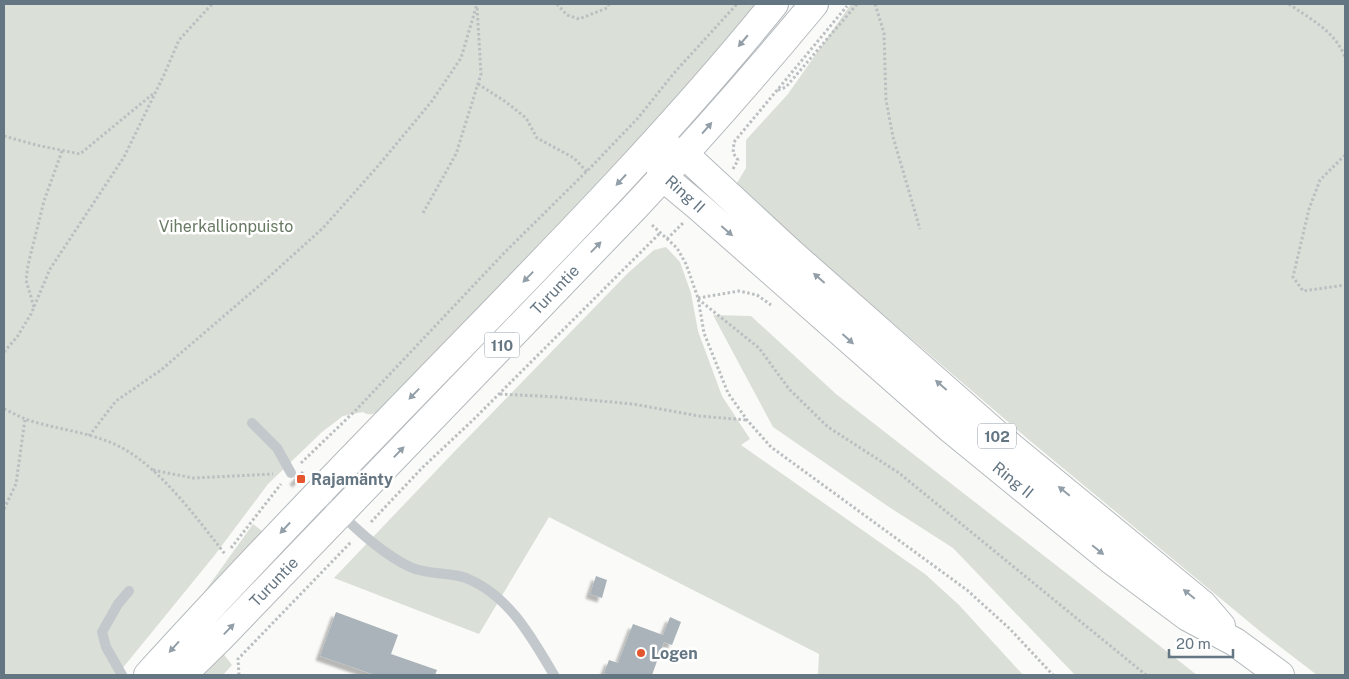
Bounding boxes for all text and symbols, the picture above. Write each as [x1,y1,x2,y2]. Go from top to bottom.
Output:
one-way arrow [737,34,748,47]
one-way arrow [701,122,713,134]
street label: Ring II [661,171,709,217]
one-way arrow [615,174,627,186]
park label: Viherkallionpuisto [159,217,293,236]
one-way arrow [720,226,733,237]
one-way arrow [590,241,602,253]
street label: Turuntie [527,261,583,319]
one-way arrow [522,271,534,283]
one-way arrow [813,272,825,284]
road number: 110 [484,332,520,358]
one-way arrow [841,334,854,345]
one-way arrow [934,380,947,391]
one-way arrow [409,388,421,400]
road number: 102 [978,424,1016,448]
one-way arrow [393,447,405,459]
street label: Ring II [989,458,1037,502]
place label: Rajamänty [311,470,393,489]
marker: Rajamänty [295,473,307,485]
one-way arrow [1058,486,1070,497]
one-way arrow [279,522,291,534]
one-way arrow [1091,544,1104,555]
street label: Turuntie [246,553,302,611]
one-way arrow [1183,589,1196,600]
one-way arrow [223,623,235,635]
scale bar [1169,626,1233,658]
text: 20 m [1176,635,1211,652]
one-way arrow [168,640,180,652]
place label: Logen [651,644,698,663]
marker: Logen [635,647,647,659]

